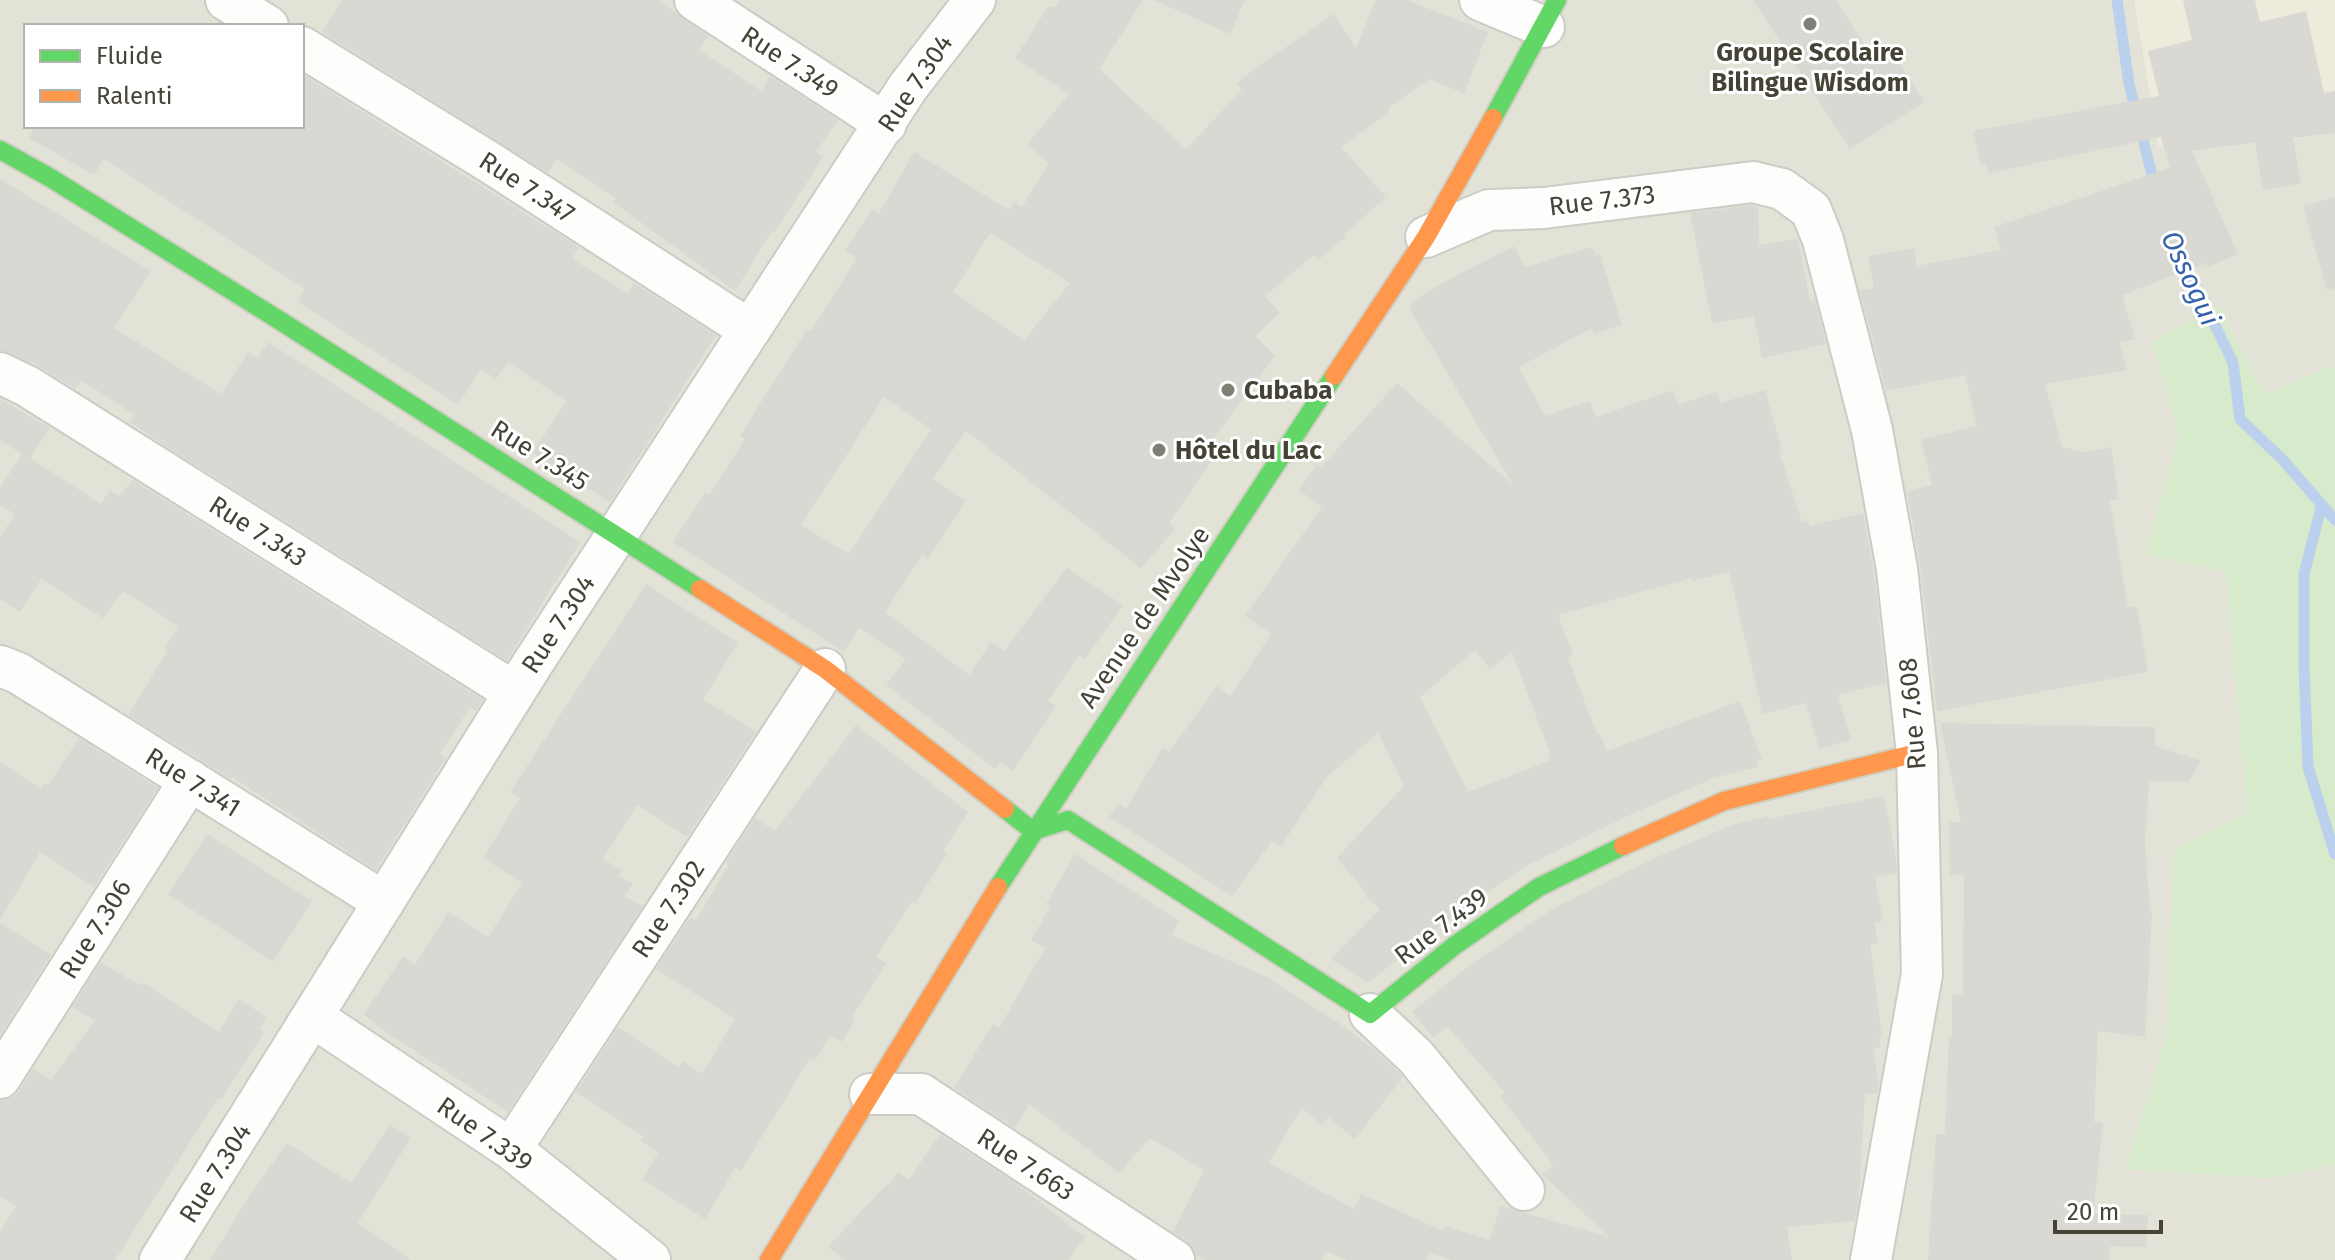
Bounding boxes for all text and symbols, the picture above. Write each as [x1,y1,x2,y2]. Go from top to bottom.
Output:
marker: Groupe Scolaire Bilingue Wisdom [1801,15,1819,33]
street label: Rue 7.349 [735,20,844,105]
legend [24,24,304,128]
street label: Rue 7.304 [871,28,959,138]
place label: Groupe Scolaire Bilingue Wisdom [1711,37,1909,98]
text: Fluide [96,42,163,70]
text: Ralenti [96,82,173,110]
street label: Rue 7.347 [473,145,580,230]
street label: Rue 7.373 [1547,179,1657,222]
water label: Ossogui [2154,225,2227,331]
place label: Cubaba [1244,375,1332,406]
marker: Cubaba [1219,381,1237,399]
street label: Rue 7.345 [485,413,594,498]
place label: Hôtel du Lac [1175,435,1322,466]
marker: Hôtel du Lac [1150,441,1168,459]
street label: Rue 7.343 [203,489,312,573]
street label: Avenue de Mvolye [1072,521,1217,714]
street label: Rue 7.304 [515,569,602,679]
street label: Rue 7.608 [1892,657,1933,771]
street label: Rue 7.341 [139,741,246,824]
street label: Rue 7.302 [625,855,711,964]
street label: Rue 7.306 [53,874,138,985]
street label: Rue 7.439 [1389,881,1494,971]
street label: Rue 7.339 [431,1090,538,1178]
street label: Rue 7.304 [173,1118,258,1229]
street label: Rue 7.663 [971,1121,1080,1207]
scale bar [2055,1184,2161,1234]
text: 20 m [2067,1198,2119,1226]

